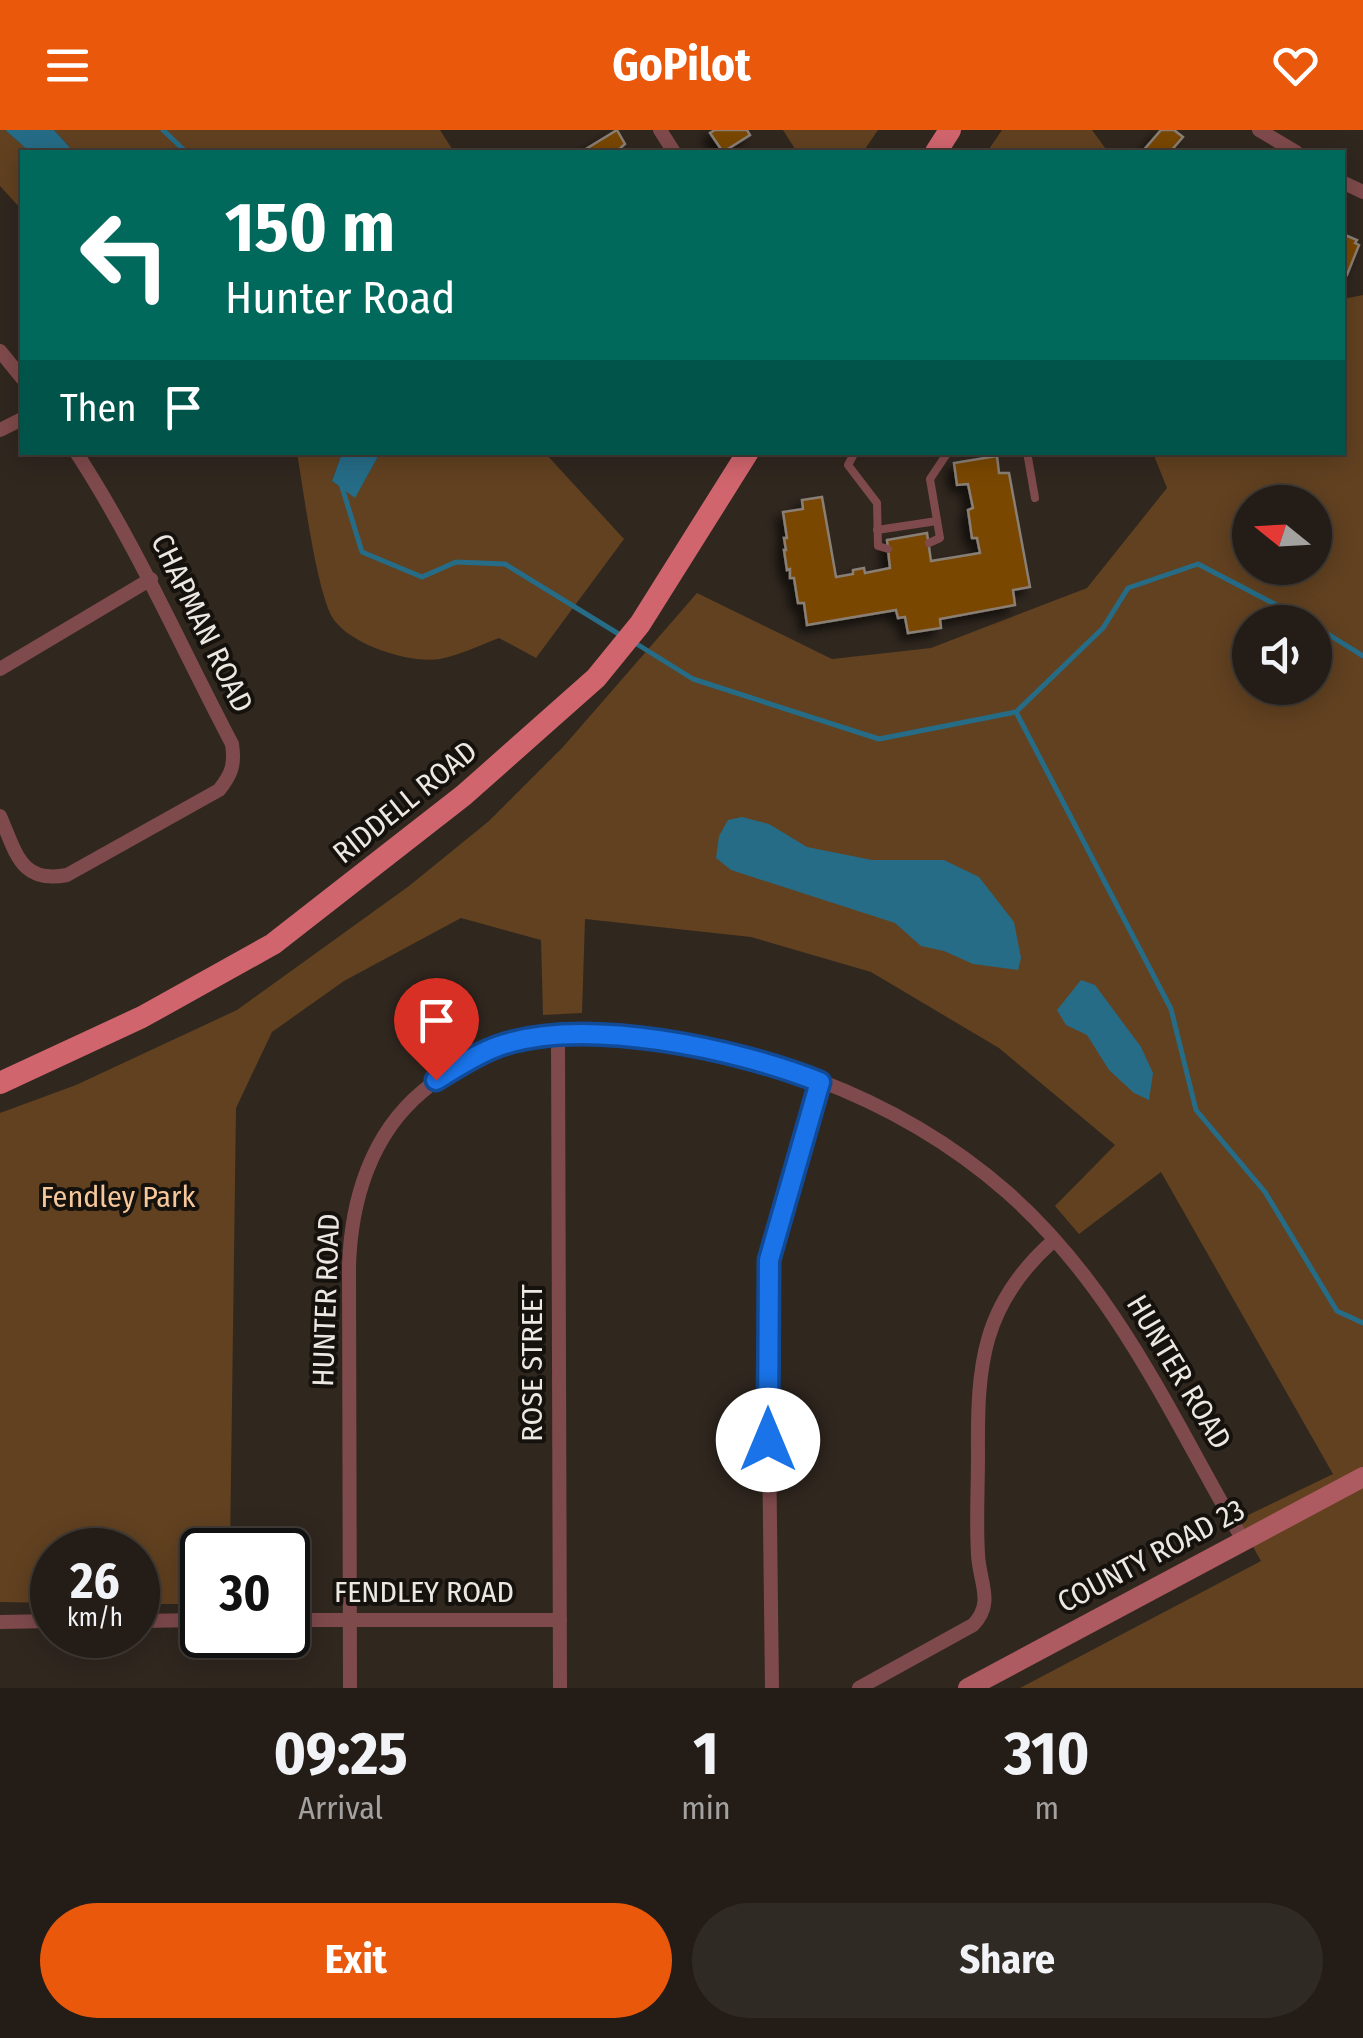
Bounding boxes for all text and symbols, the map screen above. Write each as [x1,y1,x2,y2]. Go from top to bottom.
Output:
icon: menu [40,38,95,93]
text: GoPilot [612,38,751,92]
icon: heart [1268,38,1323,93]
text: 150 m [225,186,395,270]
icon: left [60,190,190,320]
text: Hunter Road [225,271,455,325]
icon: arrive [156,380,211,435]
text: Then [60,385,136,431]
north arrow [1232,485,1332,585]
map controls [1232,485,1332,705]
street label: CHAPMAN ROAD [143,528,261,718]
button: sound [1232,605,1332,705]
street label: RIDDELL ROAD [326,733,484,871]
pin [394,978,479,1081]
icon: arrive [409,993,464,1048]
park label: Fendley Park [41,1179,196,1215]
street label: HUNTER ROAD [305,1213,347,1387]
street label: ROSE STREET [514,1284,550,1442]
street label: HUNTER ROAD [1119,1288,1239,1456]
position arrow [716,1388,820,1492]
street label: COUNTY ROAD 23 [1051,1492,1251,1620]
speed limit sign: 30 [180,1528,310,1658]
text: 26 [70,1551,120,1611]
street label: FENDLEY ROAD [334,1574,514,1610]
text: km/h [67,1603,123,1633]
text: 09:25 [273,1718,408,1790]
text: 1 [693,1718,719,1790]
text: 310 [1004,1718,1090,1790]
text: Arrival [298,1789,383,1827]
text: min [681,1789,731,1827]
text: m [1035,1789,1059,1827]
button: Exit [40,1903,672,2018]
button: Share [692,1903,1323,2018]

